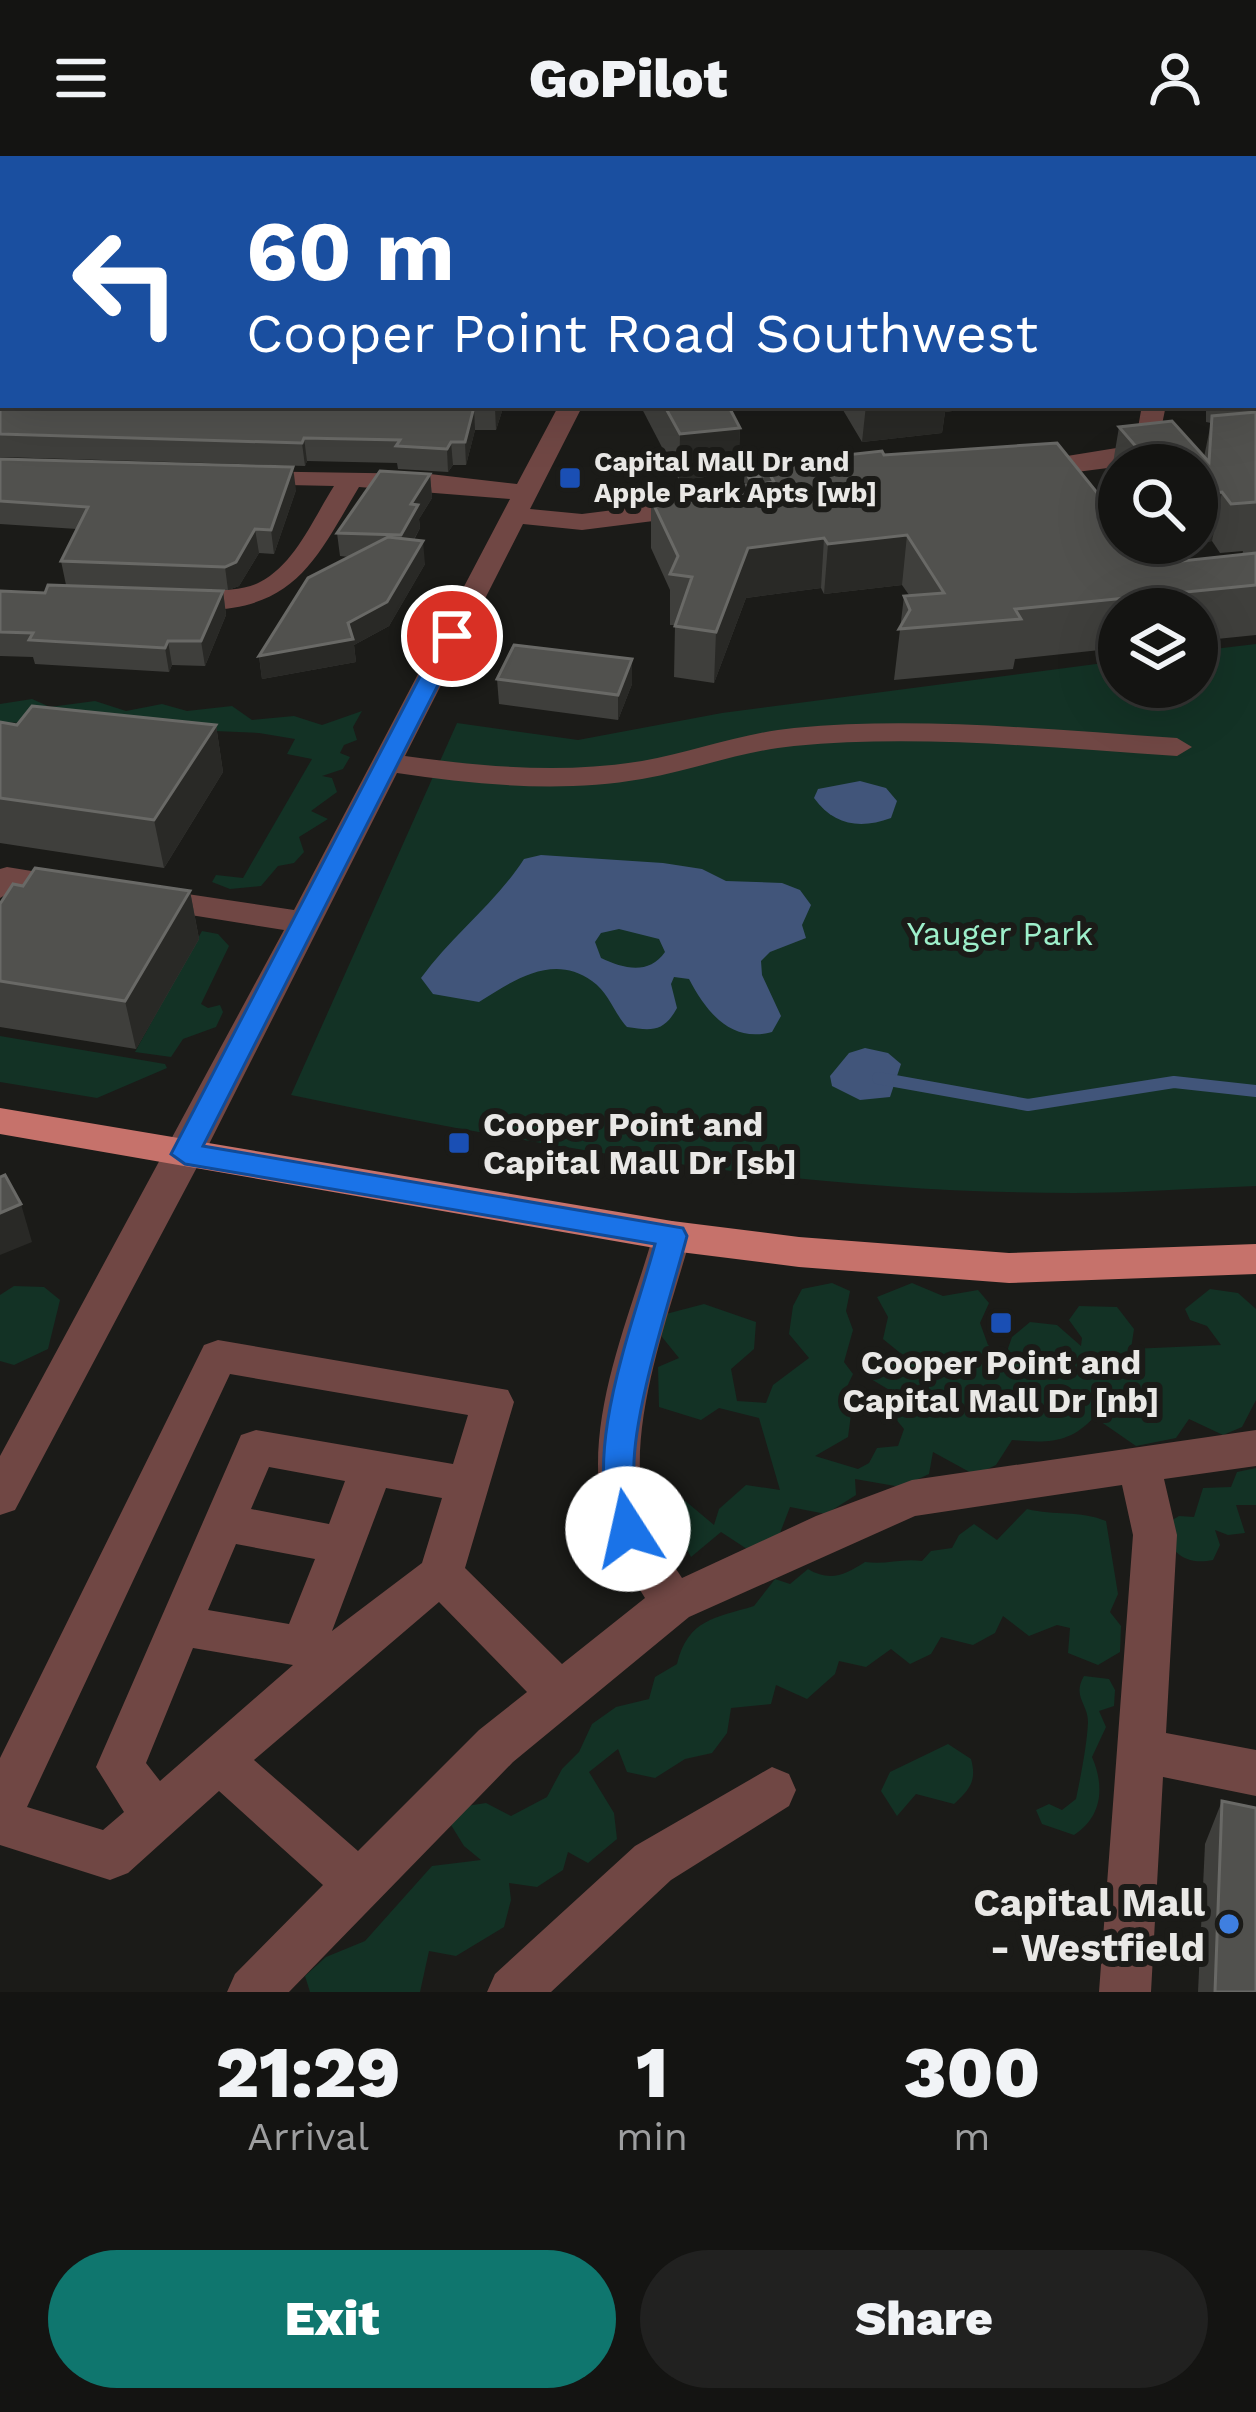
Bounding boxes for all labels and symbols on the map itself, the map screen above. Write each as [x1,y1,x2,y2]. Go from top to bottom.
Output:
place label: Capital Mall Dr and Apple Park Apts [wb] [594,446,877,509]
marker: Capital Mall Dr and Apple Park Apts [wb] [557,465,583,491]
pin [401,585,503,687]
park label: Yauger Park [907,914,1093,953]
place label: Cooper Point and Capital Mall Dr [sb] [483,1105,797,1182]
marker: Cooper Point and Capital Mall Dr [sb] [446,1130,472,1156]
marker: Cooper Point and Capital Mall Dr [nb] [988,1310,1014,1336]
place label: Cooper Point and Capital Mall Dr [nb] [843,1343,1159,1420]
position arrow [565,1466,691,1592]
place label: Capital Mall - Westfield [973,1880,1205,1970]
marker: Capital Mall - Westfield [1216,1911,1242,1937]

